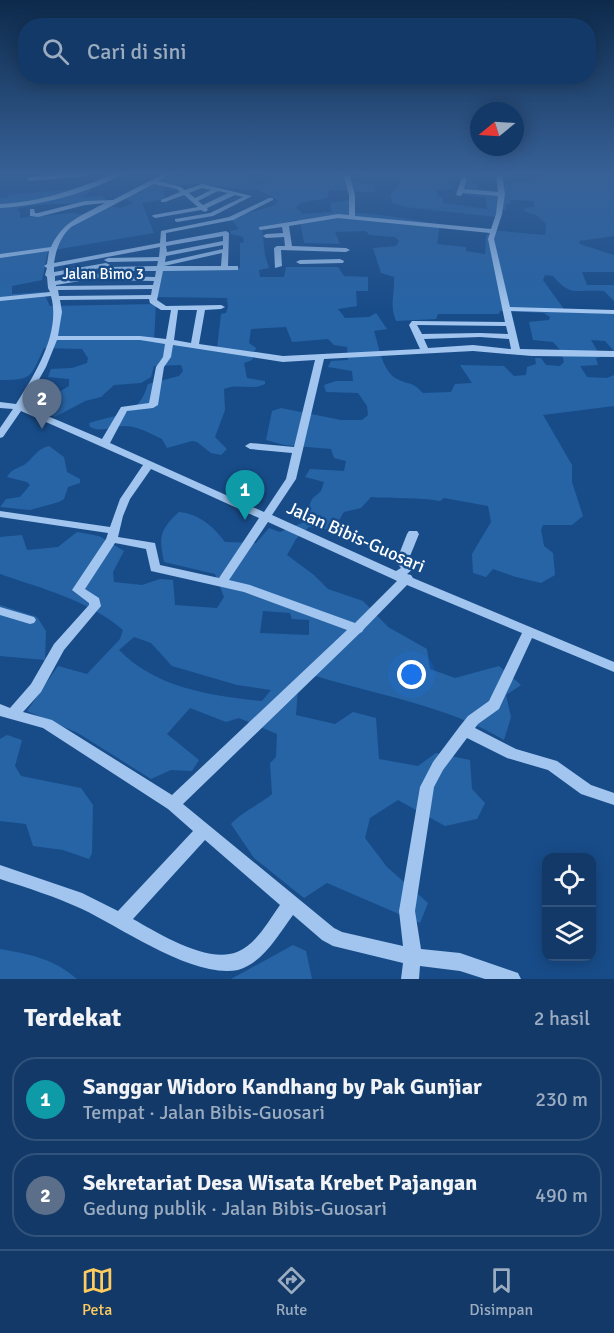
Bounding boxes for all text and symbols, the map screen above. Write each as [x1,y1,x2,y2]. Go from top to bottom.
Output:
search box [18,18,596,84]
icon: search [39,35,72,68]
text: Cari di sini [87,38,187,65]
north arrow [470,102,524,156]
street label: Jalan Bimo 3 [62,265,144,283]
pin: 2 [22,380,62,429]
pin: 1 [226,470,264,520]
street label: Jalan Bibis-Guosari [284,497,428,577]
your location [397,660,426,689]
map controls [542,853,596,961]
button: locate [542,853,596,907]
button: layers [542,907,596,961]
text: Terdekat [24,1002,121,1034]
text: 2 hasil [534,1006,590,1031]
text: Sanggar Widoro Kandhang by Pak Gunjiar [83,1073,482,1100]
text: 1 [40,1087,51,1112]
text: 230 m [535,1087,588,1112]
text: Tempat · Jalan Bibis-Guosari [83,1100,325,1125]
text: Sekretariat Desa Wisata Krebet Pajangan [83,1169,477,1196]
text: 2 [40,1183,51,1208]
text: 490 m [535,1183,588,1208]
text: Gedung publik · Jalan Bibis-Guosari [83,1196,387,1221]
tab: Peta [81,1264,114,1320]
tab: Rute [275,1264,308,1320]
tab: Disimpan [469,1264,533,1320]

